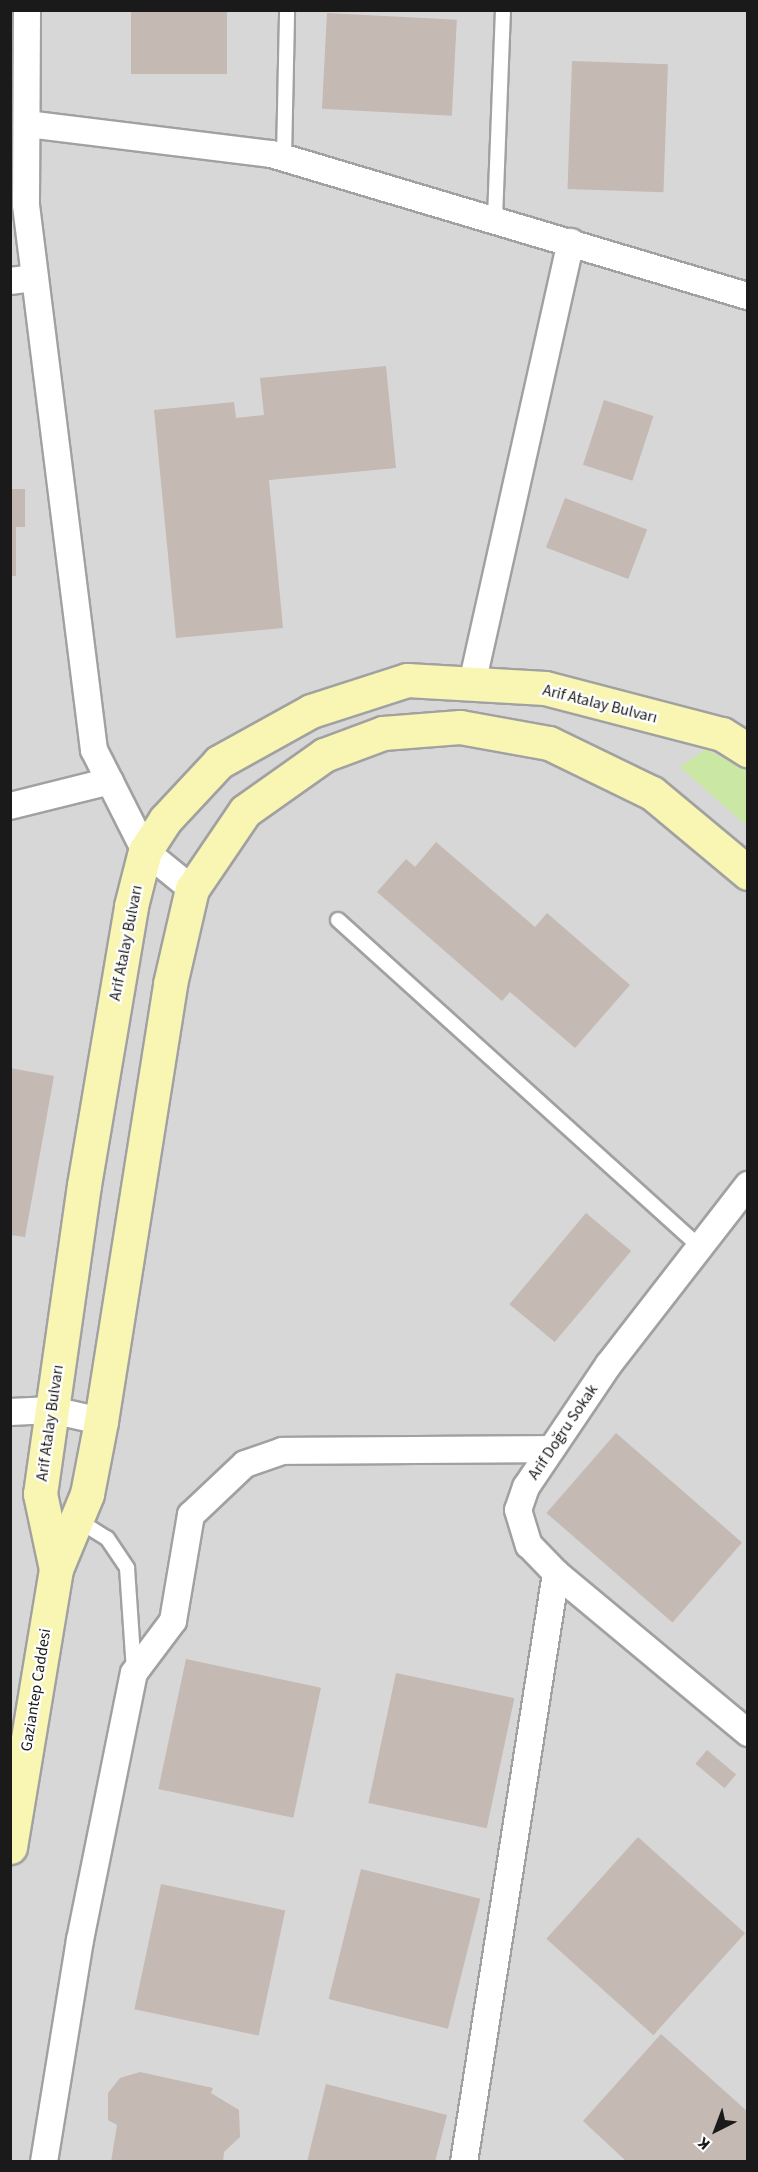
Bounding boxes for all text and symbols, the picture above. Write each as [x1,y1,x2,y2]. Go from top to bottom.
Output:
street label: Arif Atalay Bulvarı [541,680,659,728]
street label: Arif Atalay Bulvarı [105,884,147,1002]
street label: Arif Atalay Bulvarı [32,1364,68,1482]
street label: Arif Doğru Sokak [524,1381,602,1483]
street label: Gaziantep Caddesi [17,1627,55,1753]
north arrow [686,2100,746,2160]
text: K [693,2132,715,2155]

